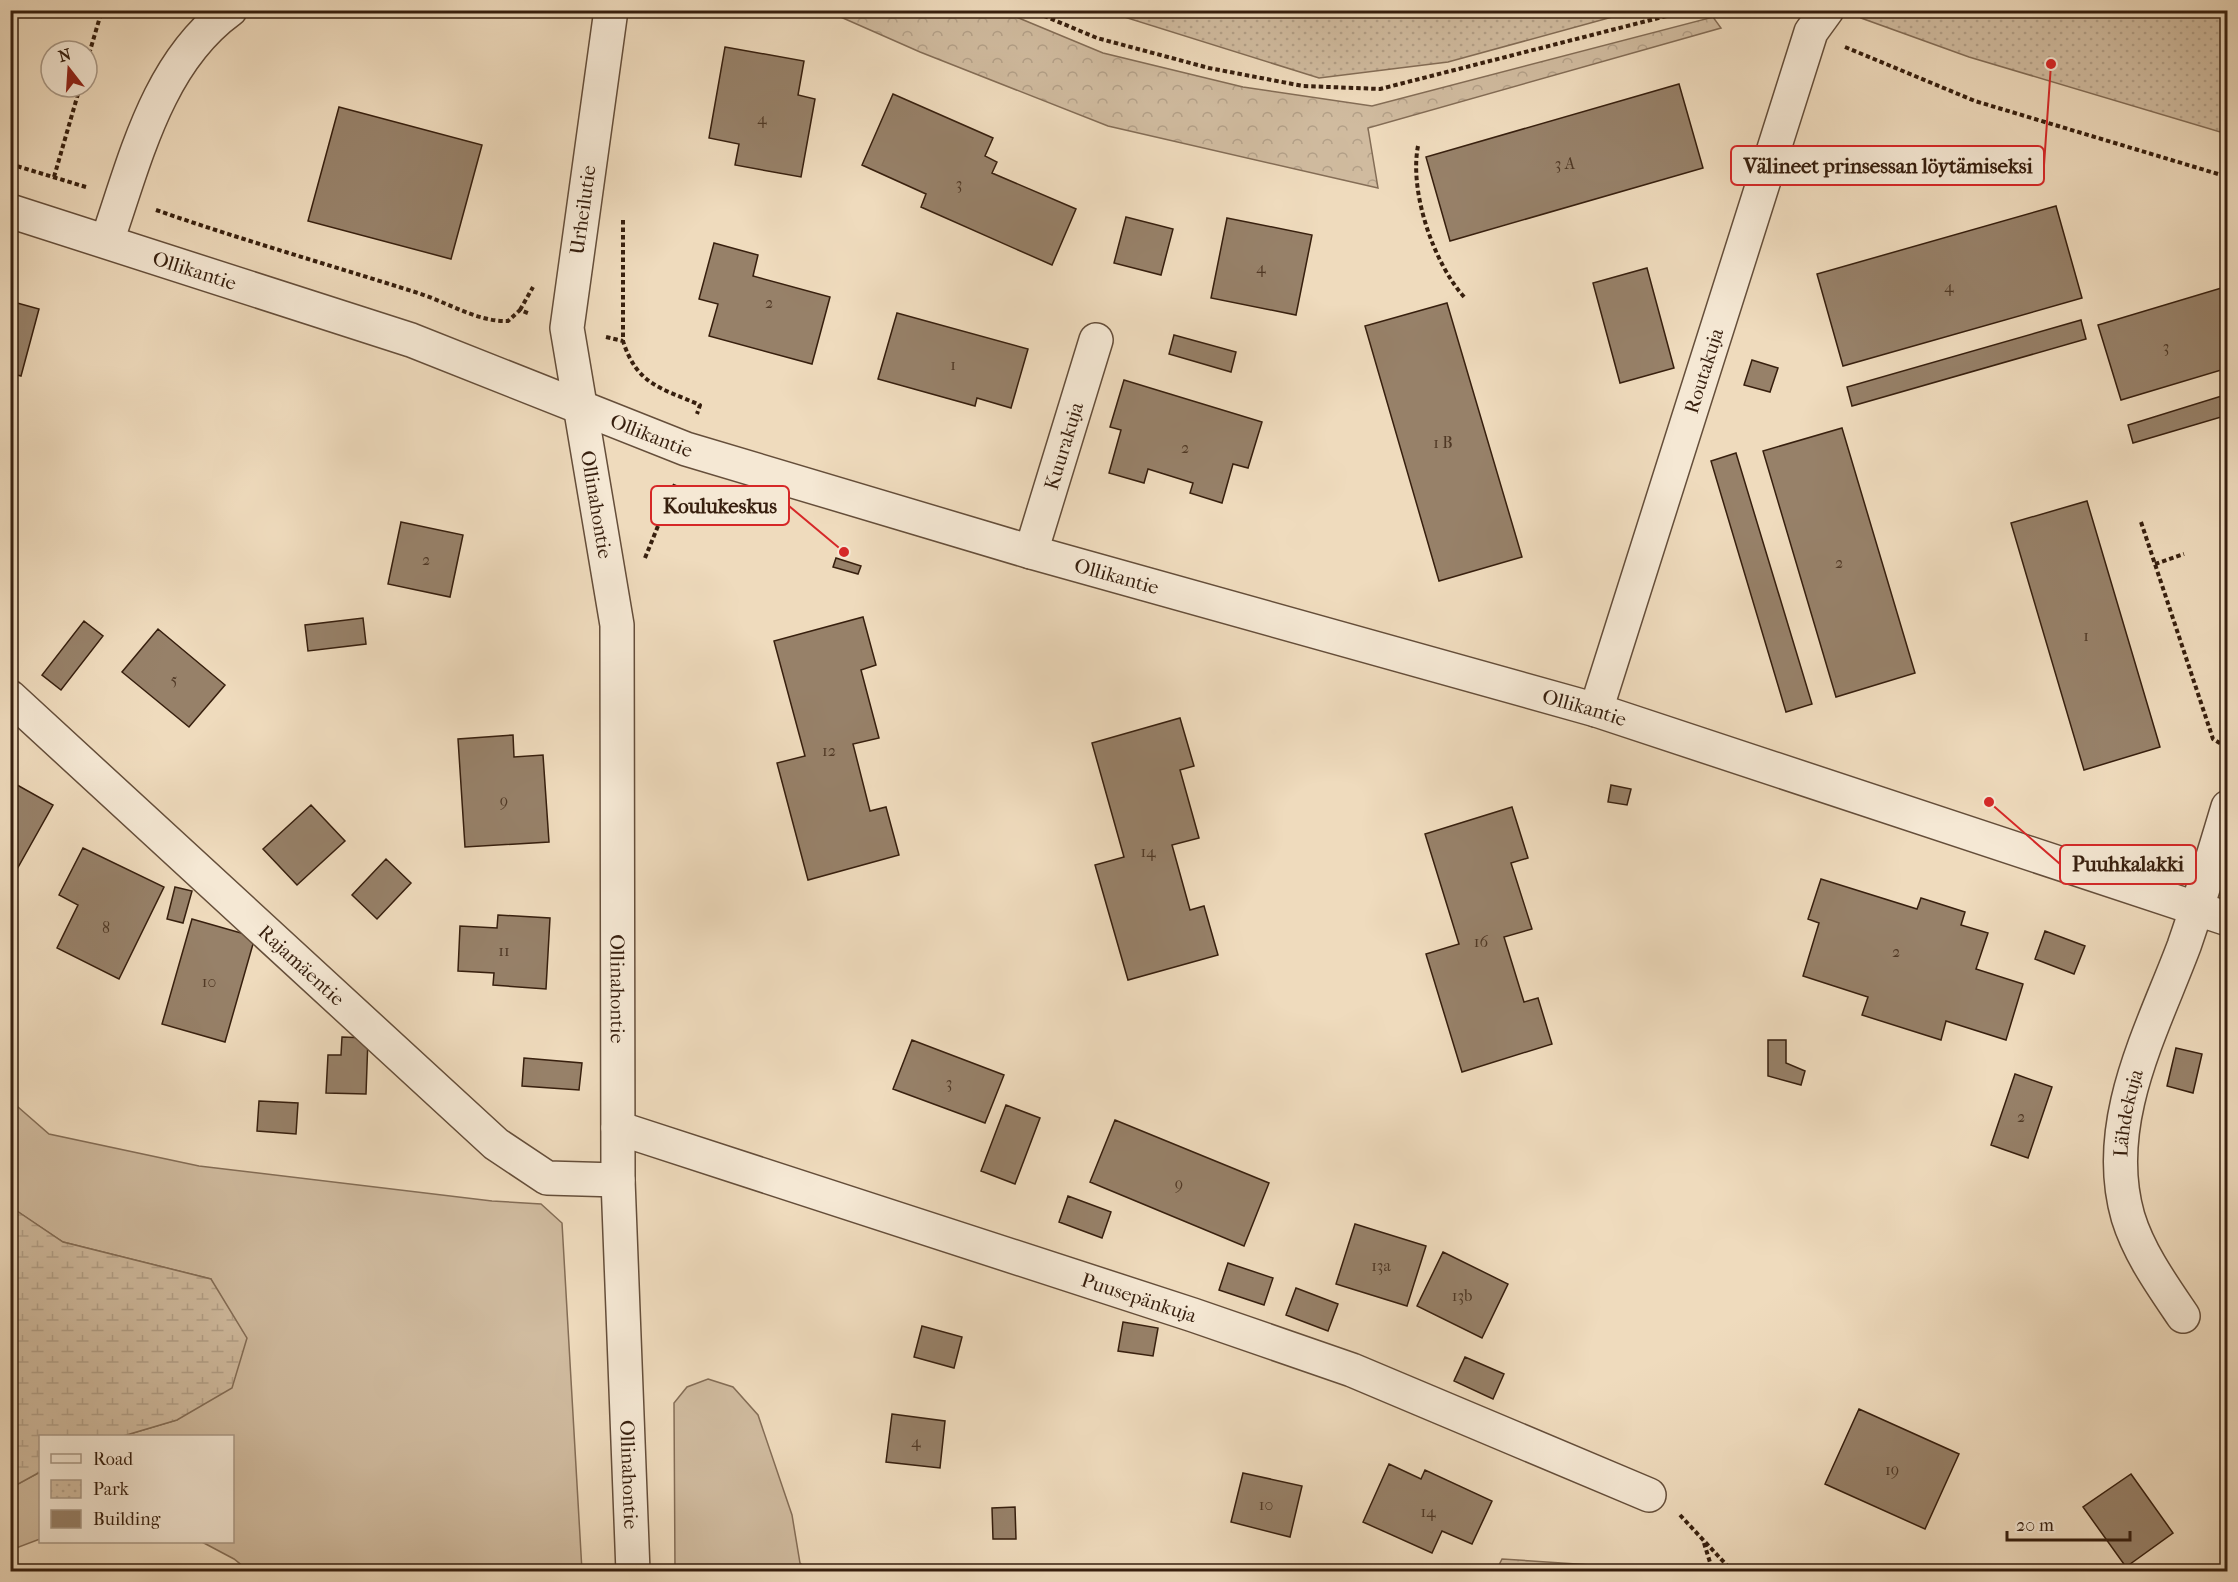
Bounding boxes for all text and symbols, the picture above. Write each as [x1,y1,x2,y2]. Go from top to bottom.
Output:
north arrow [39,39,99,99]
text: N [56,44,74,66]
house number: 4 [757,109,767,128]
callout: Välineet prinsessan löytämiseksi [1731,146,2044,185]
house number: 3 A [1555,154,1576,173]
text: Välineet prinsessan löytämiseksi [1742,154,2033,178]
street label: Urheilutie [565,164,601,256]
house number: 3 [956,174,962,193]
street label: Ollikantie [150,246,240,295]
house number: 4 [1256,258,1266,277]
house number: 4 [1944,277,1954,296]
house number: 2 [765,293,773,312]
street label: Routakuja [1679,325,1728,416]
house number: 3 [2163,337,2169,356]
house number: 1 [950,355,956,374]
street label: Kuurakuja [1039,399,1088,493]
street label: Ollikantie [607,409,695,462]
house number: 1 B [1433,433,1453,452]
house number: 2 [1181,438,1189,457]
street label: Ollinahontie [576,449,617,560]
callout: Koulukeskus [651,486,789,525]
text: Koulukeskus [663,494,777,518]
house number: 2 [422,550,430,569]
street label: Ollikantie [1072,553,1162,599]
house number: 2 [1835,553,1843,572]
house number: 1 [2083,626,2089,645]
house number: 5 [171,670,178,689]
street label: Ollikantie [1540,684,1630,731]
house number: 12 [822,741,836,760]
house number: 9 [500,791,508,810]
house number: 14 [1140,842,1156,861]
callout: Puuhkalakki [2060,845,2196,884]
text: Puuhkalakki [2072,852,2185,876]
house number: 8 [102,918,110,937]
street label: Rajamäentie [254,920,349,1010]
house number: 16 [1474,932,1488,951]
street label: Ollinahontie [606,934,629,1044]
house number: 11 [498,941,510,960]
house number: 2 [1892,942,1900,961]
house number: 10 [202,972,216,991]
street label: Lähdekuja [2109,1065,2148,1158]
house number: 3 [946,1073,952,1092]
house number: 2 [2017,1107,2025,1126]
house number: 9 [1175,1174,1183,1193]
house number: 13a [1371,1256,1391,1275]
street label: Puusepänkuja [1079,1268,1200,1327]
house number: 13b [1452,1286,1472,1305]
street label: Ollinahontie [616,1420,643,1530]
house number: 4 [911,1432,921,1451]
legend [39,1435,234,1543]
text: Road [93,1449,133,1470]
house number: 19 [1885,1460,1899,1479]
text: Park [93,1479,130,1500]
house number: 10 [1259,1495,1273,1514]
house number: 14 [1420,1502,1436,1521]
scale bar [2007,1504,2130,1542]
text: Building [93,1509,161,1530]
text: 20 m [2016,1515,2054,1536]

